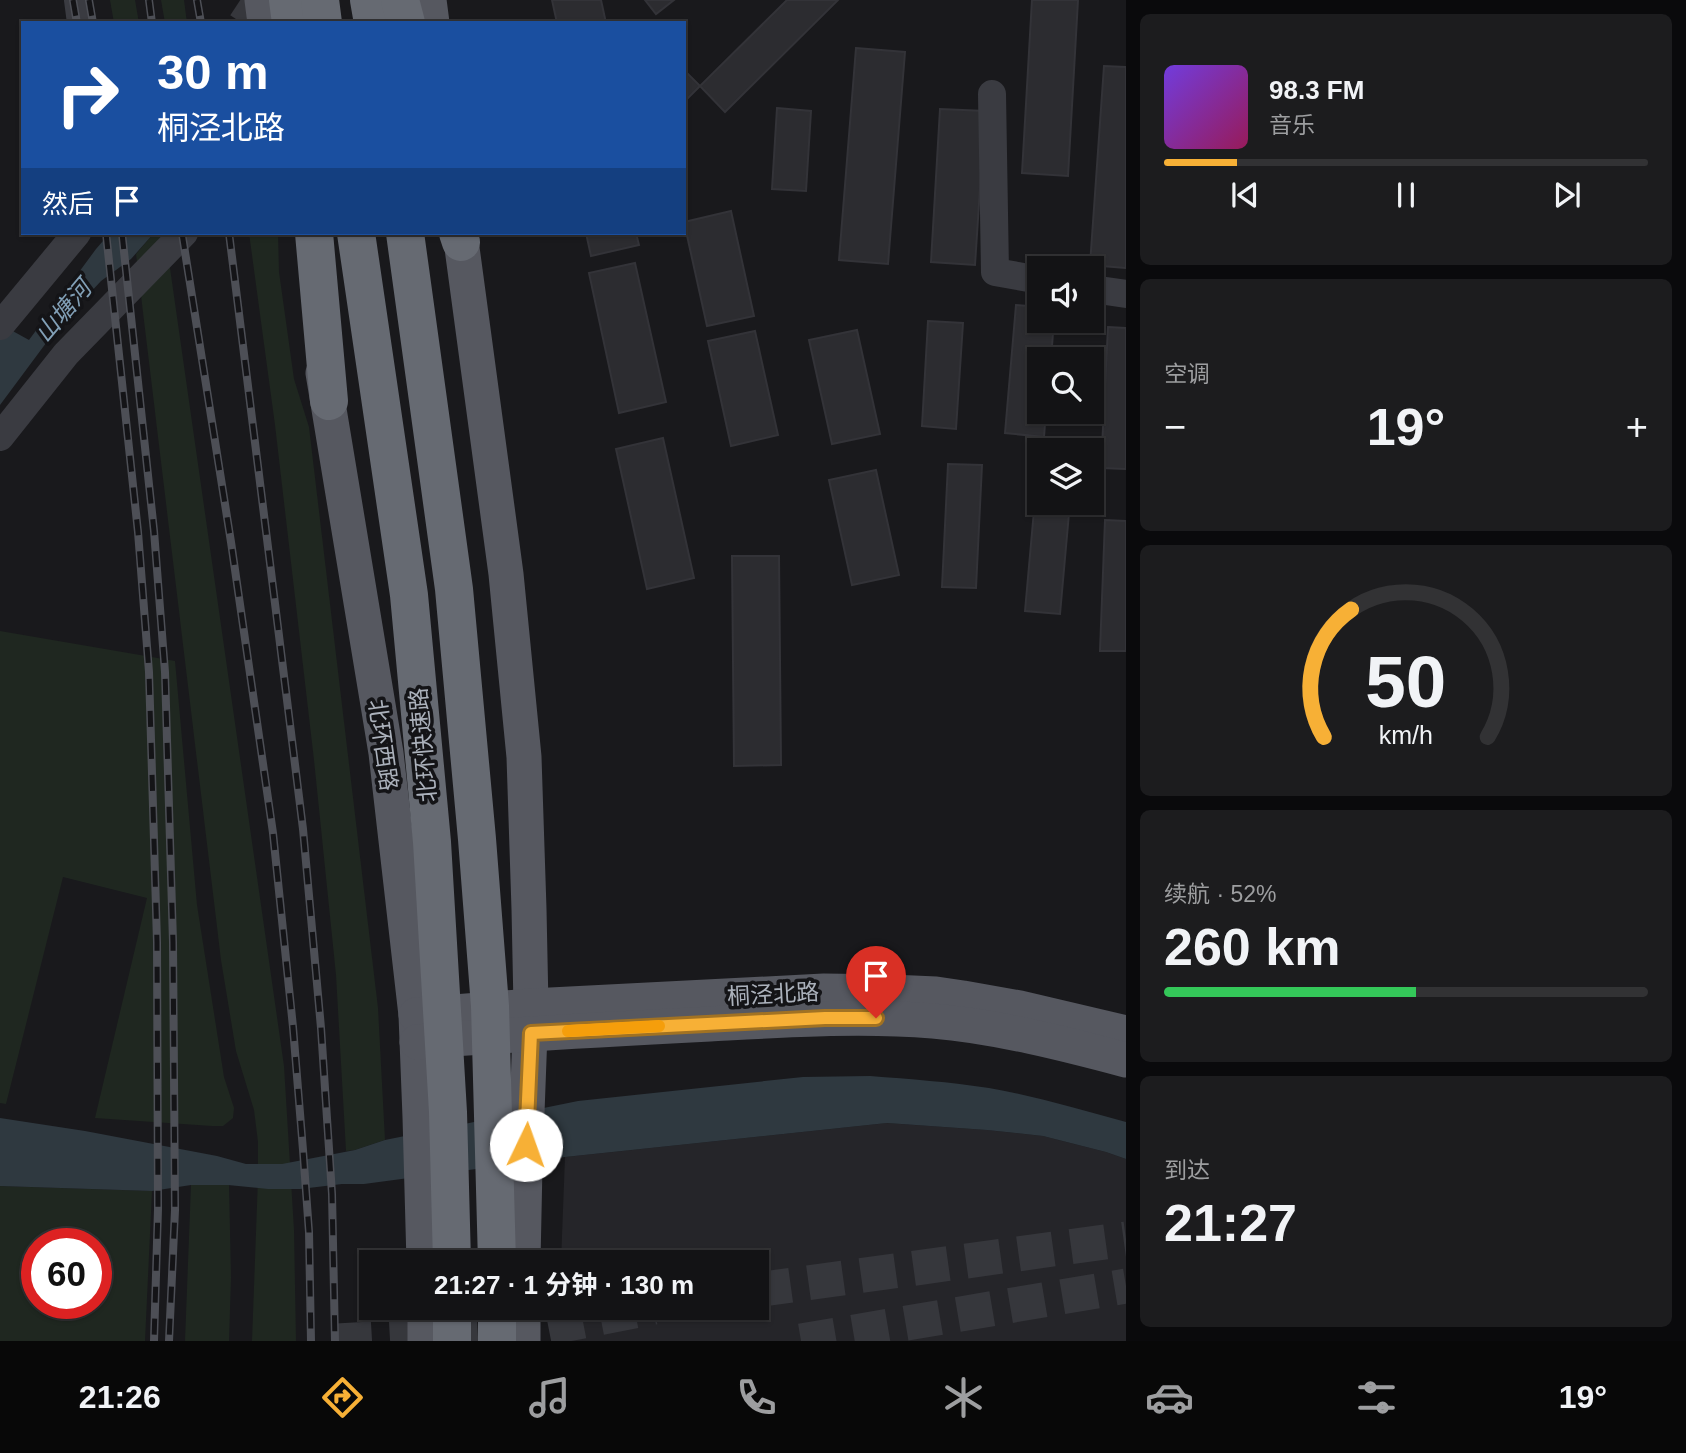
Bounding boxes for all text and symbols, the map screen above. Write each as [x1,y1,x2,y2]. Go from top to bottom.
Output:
text: 30 m [157,45,269,99]
icon: right [42,49,133,140]
text: 98.3 FM [1269,75,1364,105]
text: 桐泾北路 [157,110,285,146]
text: 音乐 [1269,112,1315,138]
icon: previous [1226,176,1264,214]
icon: pause [1387,176,1425,214]
icon: next [1548,176,1586,214]
icon: arrive [108,182,146,220]
text: 然后 [42,189,94,219]
map controls [1027,256,1104,515]
button: sound [1027,256,1104,333]
water label: 山塘河 [30,272,99,347]
button: search [1027,347,1104,424]
text: 空调 [1164,361,1210,387]
text: 19° [1367,398,1445,456]
text: − [1164,406,1186,448]
text: + [1626,406,1648,448]
button: layers [1027,438,1104,515]
text: 50 [1366,641,1446,722]
street label: 北环快速路 [405,687,441,803]
street label: 北环西路 [364,698,402,792]
text: km/h [1379,720,1433,748]
text: 续航 · 52% [1164,881,1276,907]
text: 260 km [1164,918,1340,976]
pin [846,946,906,1018]
icon: arrive [857,957,895,995]
street label: 桐泾北路 [726,979,820,1009]
position arrow [489,1108,563,1182]
text: 到达 [1164,1157,1210,1183]
text: 21:27 [1164,1194,1297,1252]
speed limit sign: 60 [21,1228,112,1319]
text: 21:27 · 1 分钟 · 130 m [434,1270,694,1300]
icon: directions [318,1373,367,1422]
icon: music [525,1373,574,1422]
icon: phone [732,1373,781,1422]
icon: climate [939,1373,988,1422]
icon: car [1145,1373,1194,1422]
icon: filters [1352,1373,1401,1422]
text: 21:26 [79,1379,161,1415]
text: 19° [1559,1379,1607,1415]

